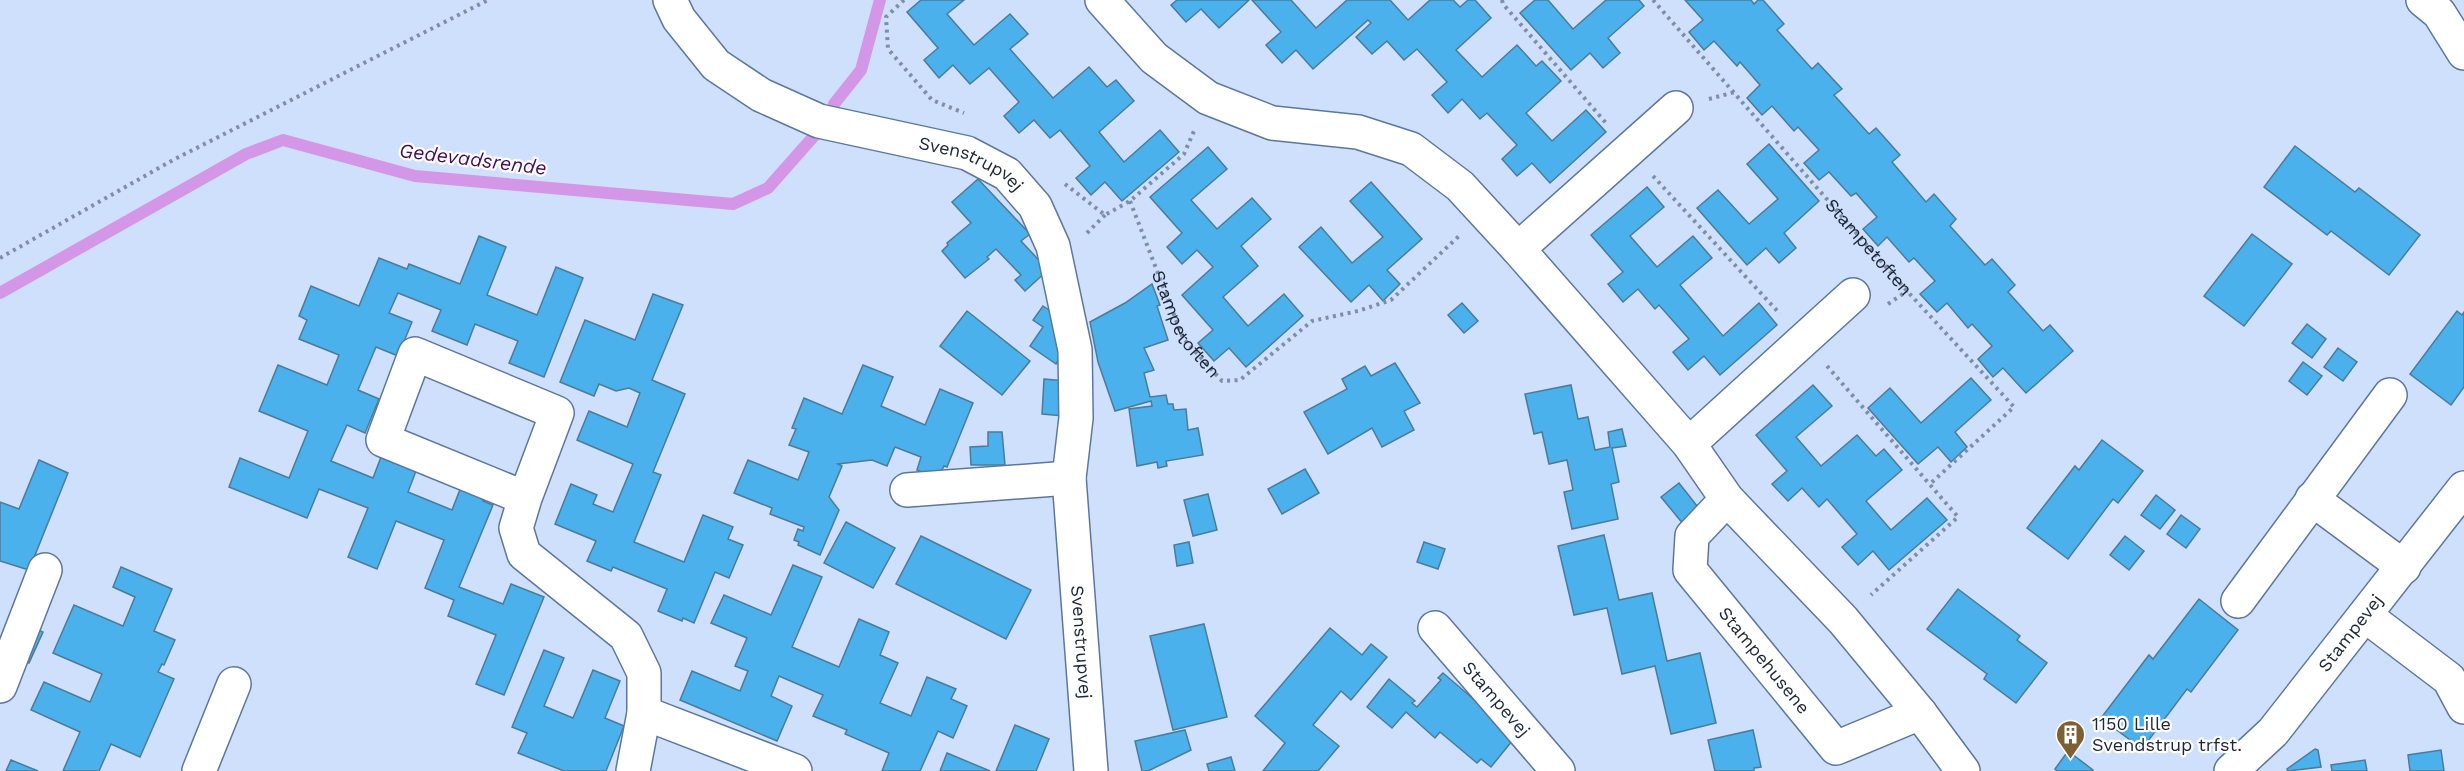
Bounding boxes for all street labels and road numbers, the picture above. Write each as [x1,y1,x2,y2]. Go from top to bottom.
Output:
street label: Svenstrupvej [917,132,1028,195]
street label: Stampetoften [1821,194,1917,299]
street label: Stampetoften [1148,267,1225,382]
street label: Svenstrupvej [1067,585,1097,700]
street label: Stampevej [2313,590,2387,676]
street label: Stampehusene [1715,603,1815,718]
street label: Stampevej [1459,657,1535,741]

